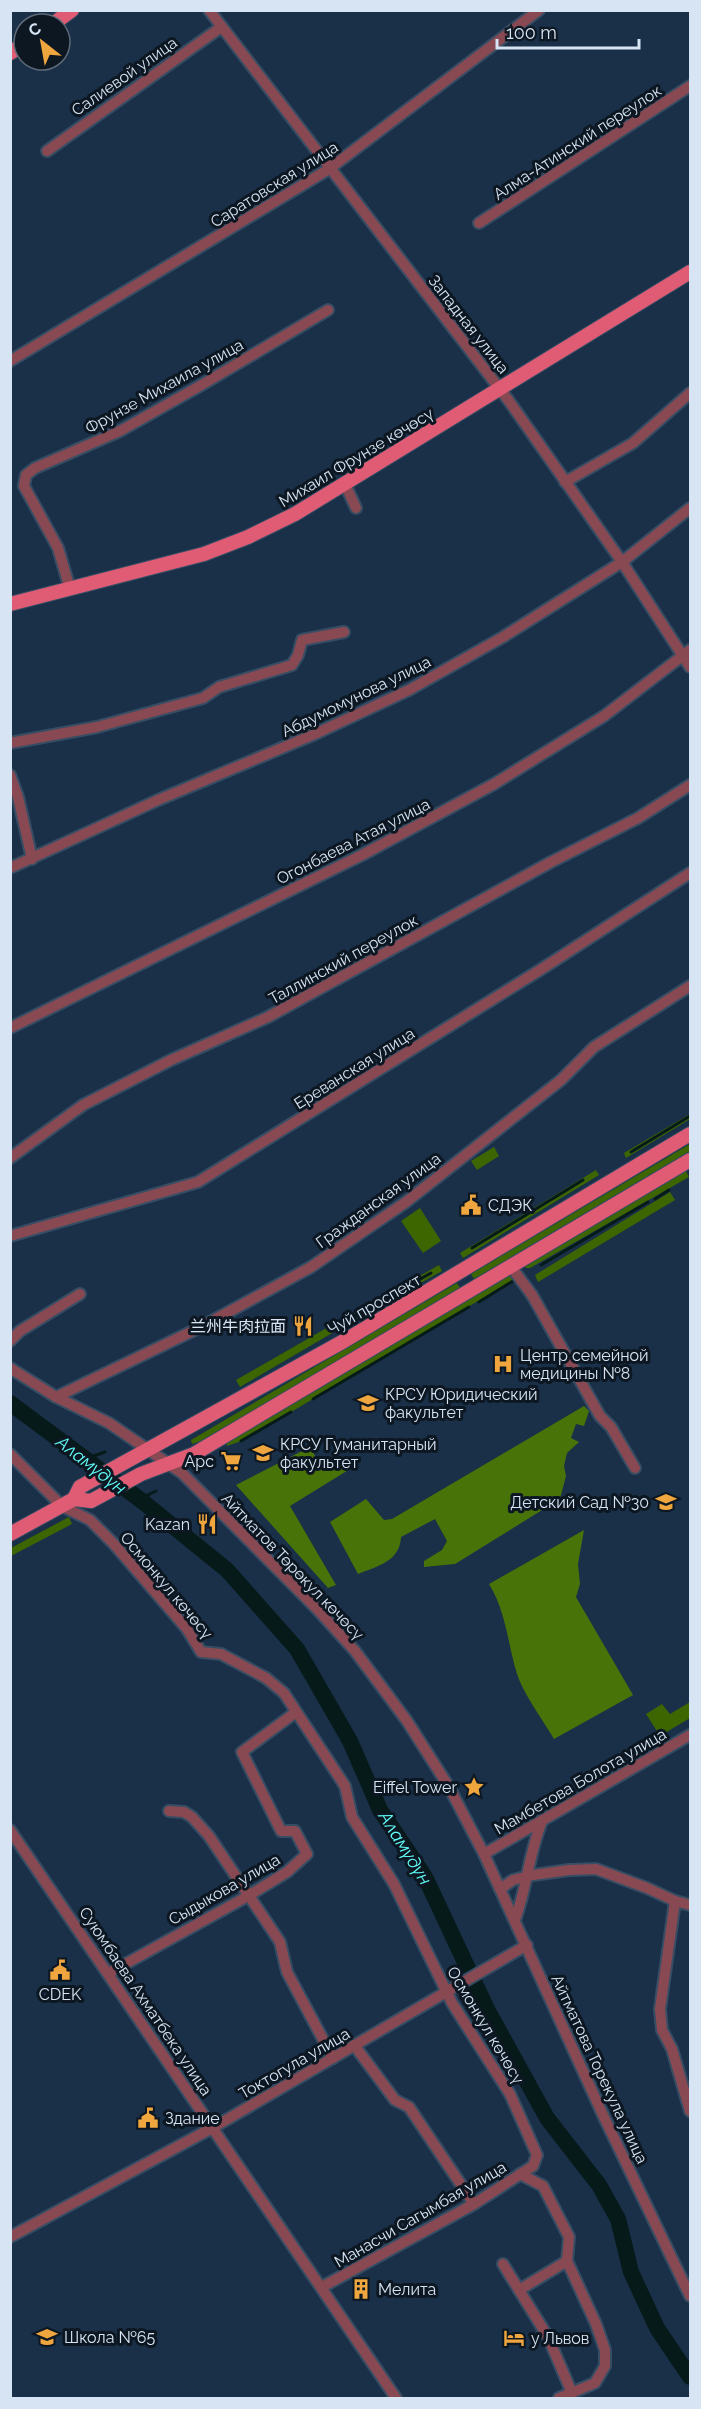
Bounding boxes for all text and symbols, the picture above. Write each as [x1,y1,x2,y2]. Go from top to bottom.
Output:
north arrow [12,12,72,72]
scale bar [497,12,640,50]
text: С [25,19,44,41]
text: 100 m [506,22,557,43]
street label: Салиевой улица [68,33,181,120]
street label: Алма-Атинский переулок [490,81,665,204]
street label: Саратовская улица [207,137,342,231]
street label: Западная улица [424,271,513,377]
street label: Фрунзе Михаила улица [82,335,247,438]
street label: Михаил Фрунзе көчөсү [276,404,437,511]
street label: Абдумомунова улица [279,652,434,741]
street label: Огонбаева Атая улица [273,794,433,888]
street label: Таллинский переулок [266,911,421,1008]
street label: Ереванская улица [290,1024,418,1113]
street label: Гражданская улица [312,1149,444,1252]
public building icon: СДЭК [459,1193,483,1217]
place label: СДЭК [488,1196,532,1215]
street label: Чуй проспект [324,1270,424,1339]
restaurant icon: 兰州牛肉拉面 [291,1314,315,1338]
place label: 兰州牛肉拉面 [190,1317,286,1336]
place label: Центр семейной медицины №8 [520,1346,649,1383]
hospital icon: Центр семейной медицины №8 [491,1352,515,1376]
place label: КРСУ Юридический факультет [385,1385,538,1422]
school or university icon: КРСУ Юридический факультет [356,1391,380,1415]
water label: Аламүдүн [51,1430,131,1499]
place label: КРСУ Гуманитарный факультет [280,1435,437,1472]
school or university icon: КРСУ Гуманитарный факультет [251,1441,275,1465]
supermarket icon: Арс [219,1449,243,1473]
place label: Арс [185,1452,214,1471]
street label: Айтматов Төрөкул көчөсү [218,1489,368,1644]
school or university icon: Детский Сад №30 [654,1490,678,1514]
place label: Детский Сад №30 [510,1493,649,1512]
restaurant icon: Kazan [195,1512,219,1536]
place label: Kazan [145,1515,190,1534]
street label: Осмонкул көчөсү [116,1528,217,1643]
street label: Мамбетова Болота улица [491,1724,670,1838]
place icon: Eiffel Tower [462,1775,486,1799]
place label: Eiffel Tower [373,1778,457,1797]
water label: Аламүдүн [374,1806,437,1889]
street label: Сыдыкова улица [165,1850,283,1929]
street label: Суюмбаева Ахматбека улица [75,1903,216,2099]
public building icon: CDEK [48,1958,72,1982]
street label: Осмонкул көчөсү [443,1963,528,2088]
street label: Айтматова Торекула улица [547,1972,652,2167]
place label: CDEK [39,1985,82,2004]
street label: Токтогула улица [235,2024,353,2103]
public building icon: Здание [136,2106,160,2130]
place label: Здание [165,2109,220,2128]
street label: Манасчи Сагымбая улица [331,2157,510,2271]
building icon: Мелита [349,2277,373,2301]
place label: Мелита [378,2280,436,2299]
school or university icon: Школа №65 [35,2325,59,2349]
hotel icon: у Львов [502,2326,526,2350]
place label: Школа №65 [64,2328,155,2347]
place label: у Львов [531,2329,589,2348]

